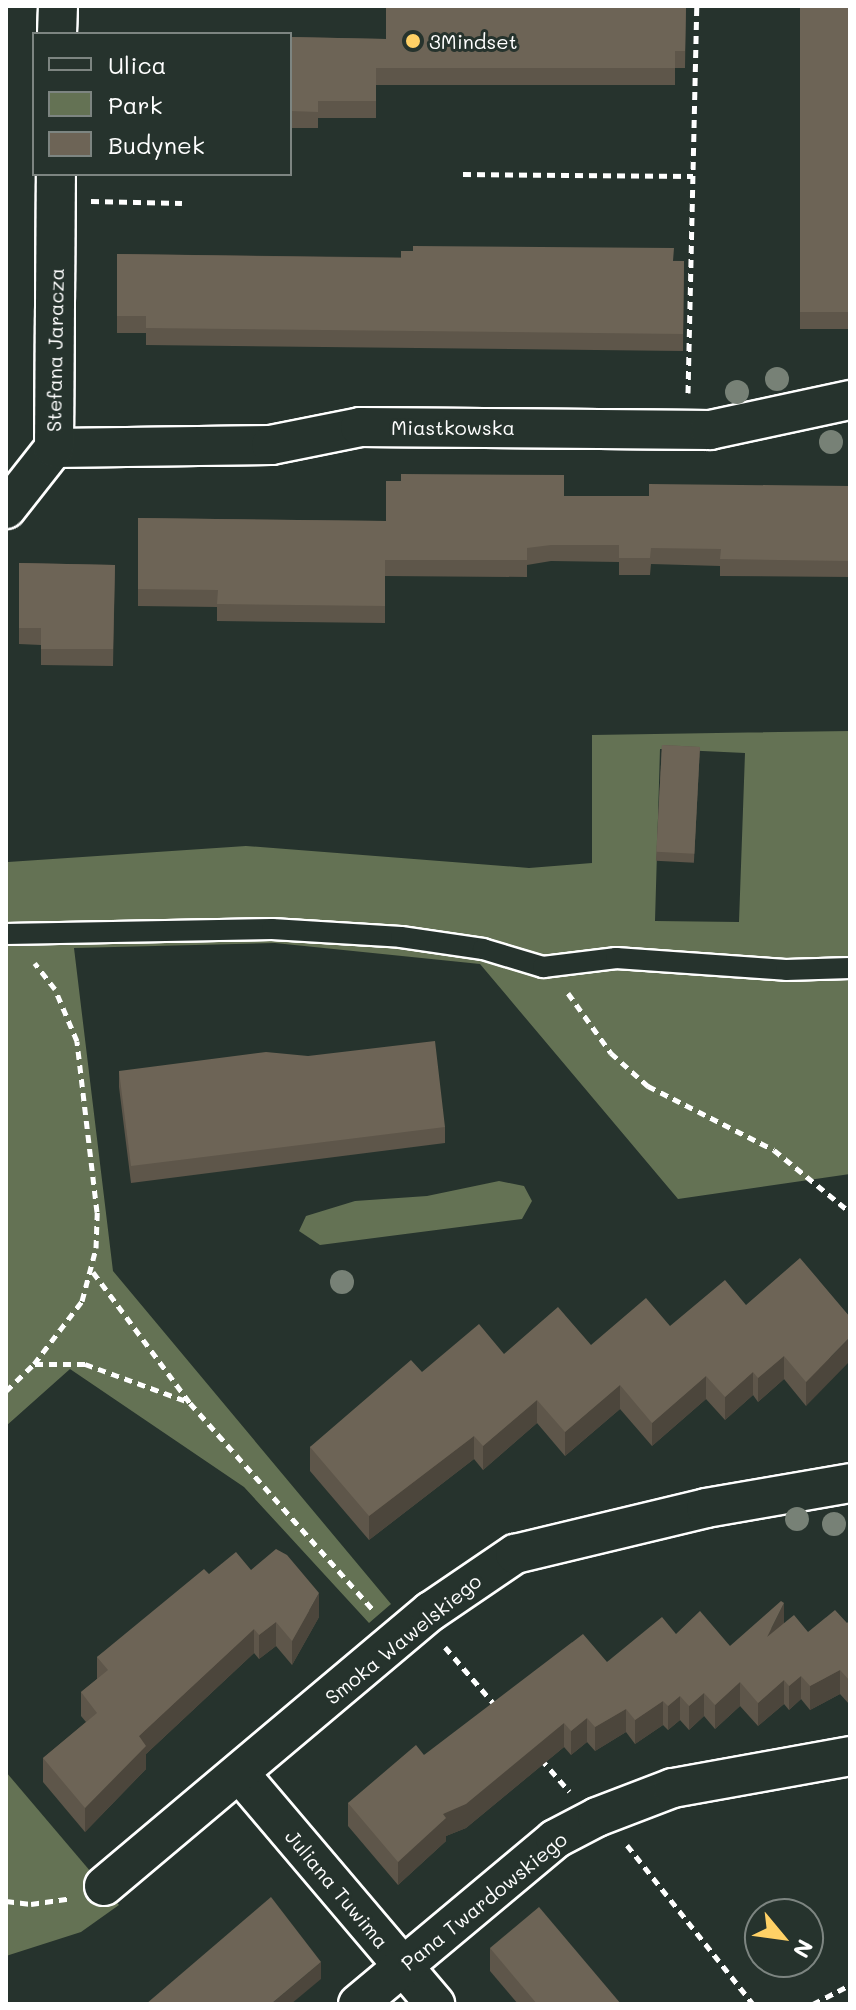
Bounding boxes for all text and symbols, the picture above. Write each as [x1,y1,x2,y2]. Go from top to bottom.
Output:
place label: 3Mindset [429,29,517,53]
legend [32,32,292,176]
marker: 3Mindset [404,32,422,50]
text: Ulica [108,49,166,80]
text: Park [108,89,162,120]
text: Budynek [108,129,205,160]
street label: Stefana Jaracza [42,268,68,432]
street label: Miastkowska [391,415,515,439]
street label: Smoka Wawelskiego [320,1569,486,1709]
street label: Juliana Tuwima [280,1825,394,1953]
street label: Pana Twardowskiego [396,1827,572,1975]
north arrow [744,1898,824,1978]
text: N [787,1935,820,1963]

